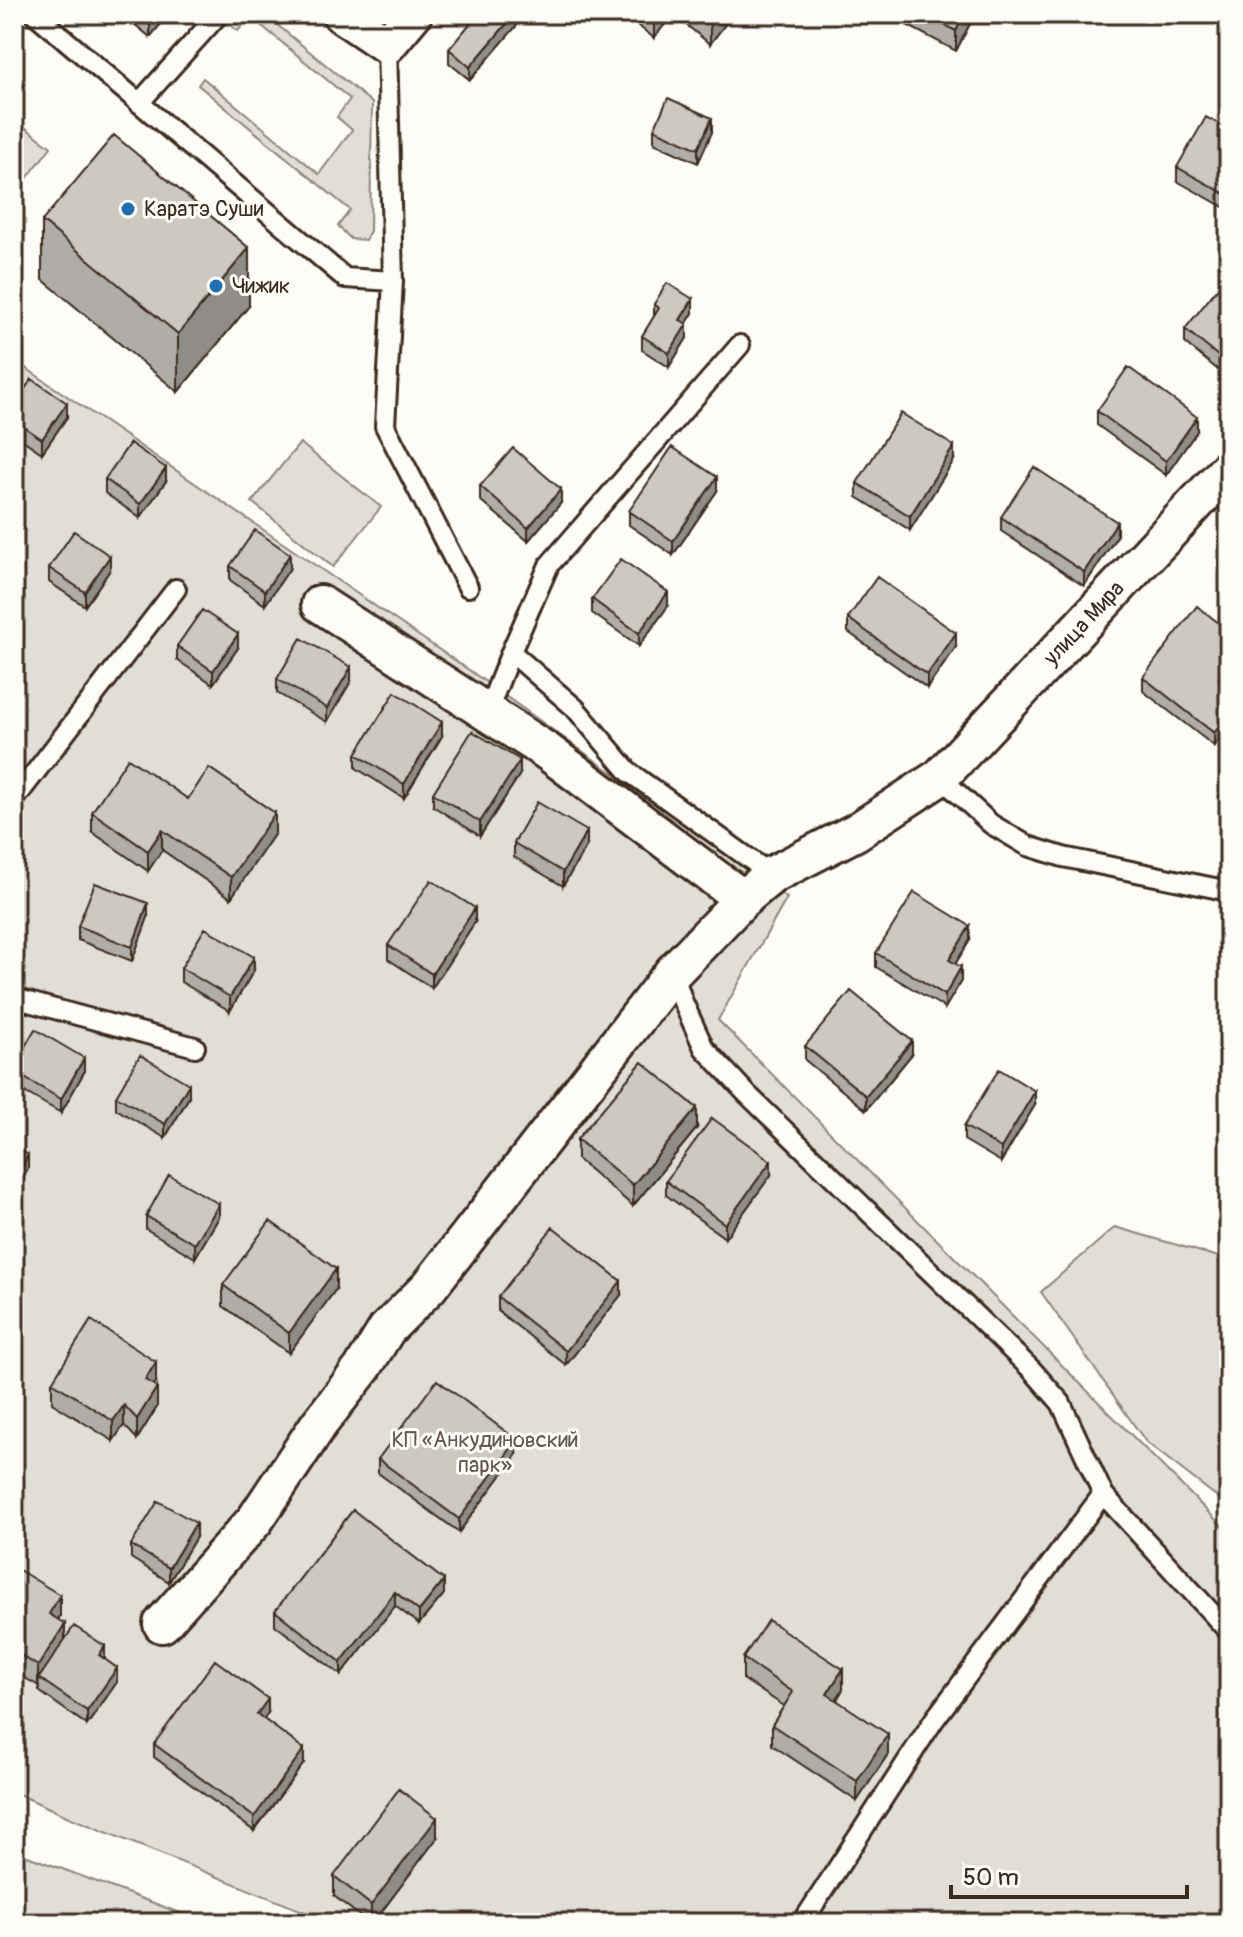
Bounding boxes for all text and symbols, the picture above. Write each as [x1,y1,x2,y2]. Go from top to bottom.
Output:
place label: Каратэ Суши [144,195,264,223]
marker: Каратэ Суши [119,200,137,218]
place label: Чижик [232,272,290,300]
marker: Чижик [207,277,225,295]
street label: улица Мира [1037,575,1130,672]
park label: КП «Анкудиновский парк» [391,1426,579,1479]
scale bar [951,1849,1187,1899]
text: 50 m [963,1863,1019,1892]

